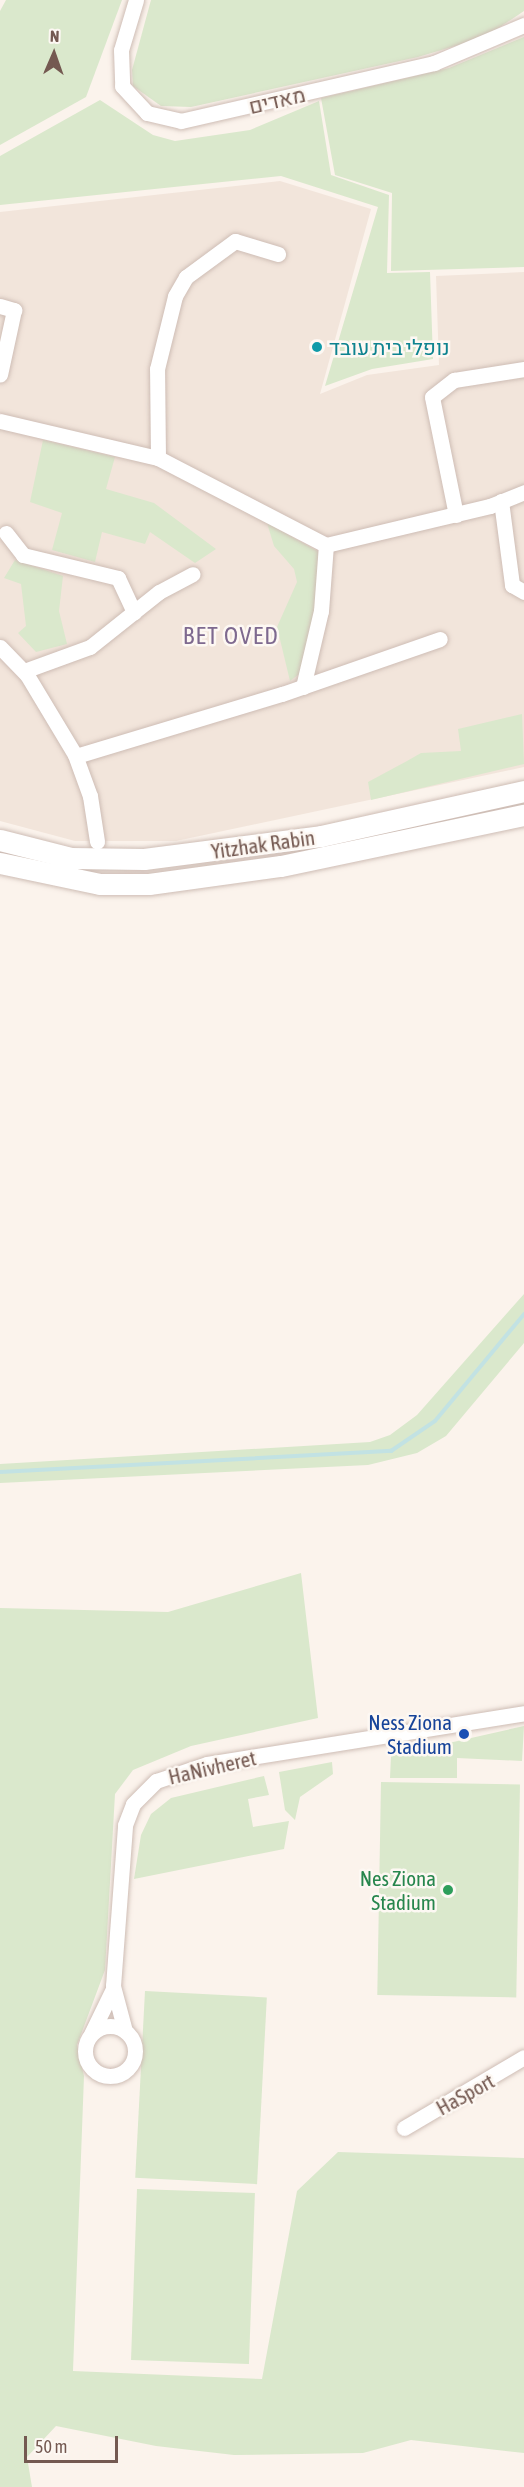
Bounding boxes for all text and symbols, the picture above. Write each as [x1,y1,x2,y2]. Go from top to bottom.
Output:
north arrow [24,24,84,84]
text: N [50,27,60,45]
street label: מאדים [246,81,308,119]
place label: נופלי בית עובד [329,334,450,360]
marker: נופלי בית עובד [310,340,324,354]
district label: BET OVED [183,622,279,650]
street label: Yitzhak Rabin [210,824,316,864]
place label: Ness Ziona Stadium [368,1709,452,1759]
marker: Ness Ziona Stadium [457,1727,471,1741]
street label: HaNivheret [166,1745,258,1789]
place label: Nes Ziona Stadium [360,1865,436,1915]
marker: Nes Ziona Stadium [441,1883,455,1897]
street label: HaSport [431,2068,499,2120]
scale bar [27,2424,122,2462]
text: 50 m [35,2436,67,2457]

